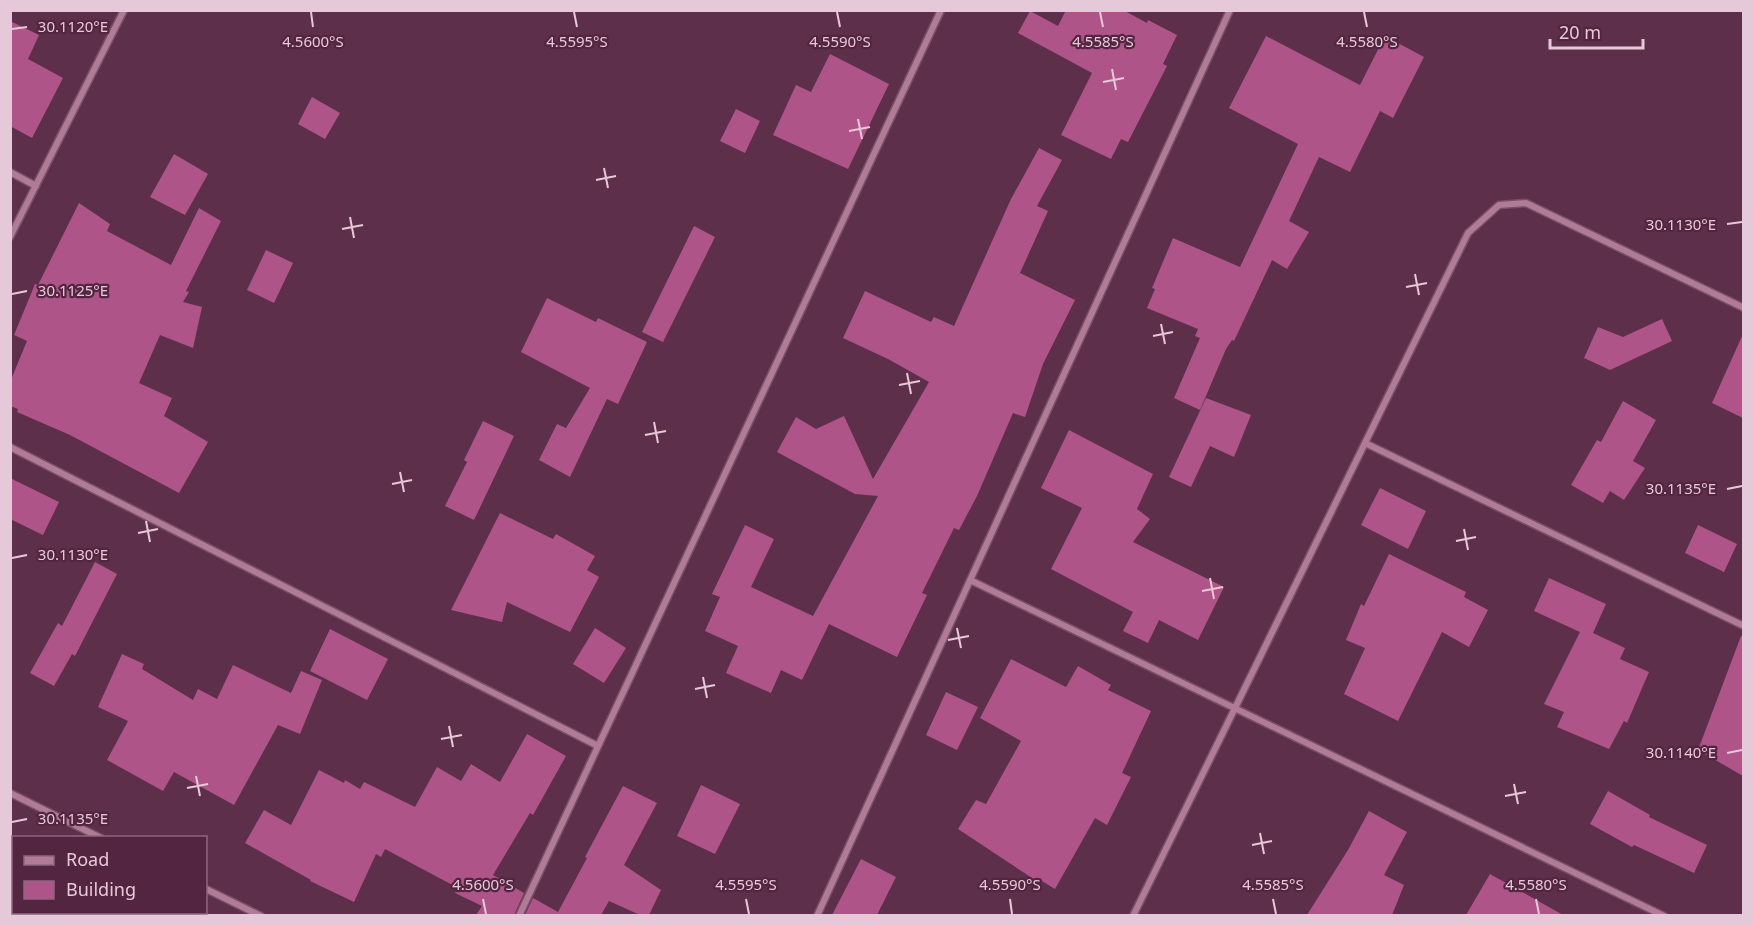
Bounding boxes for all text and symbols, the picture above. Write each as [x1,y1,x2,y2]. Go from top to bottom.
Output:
scale bar [1550,12,1643,50]
text: 30.1120°E [38,16,108,36]
text: 20 m [1559,20,1601,44]
text: 4.5600°S [282,31,344,51]
text: 4.5595°S [546,31,608,51]
text: 4.5590°S [809,31,871,51]
text: 4.5585°S [1072,31,1134,51]
text: 4.5580°S [1336,31,1398,51]
text: 30.1130°E [1646,214,1716,234]
text: 30.1125°E [38,280,108,300]
text: 30.1135°E [1646,478,1716,498]
text: 30.1130°E [38,544,108,564]
text: 30.1140°E [1646,742,1716,762]
text: 30.1135°E [38,808,108,828]
legend [12,836,207,914]
text: Road [66,847,109,871]
text: 4.5600°S [452,874,514,894]
text: 4.5595°S [715,874,777,894]
text: 4.5590°S [979,874,1041,894]
text: 4.5585°S [1242,874,1304,894]
text: 4.5580°S [1505,874,1567,894]
text: Building [66,877,136,901]

